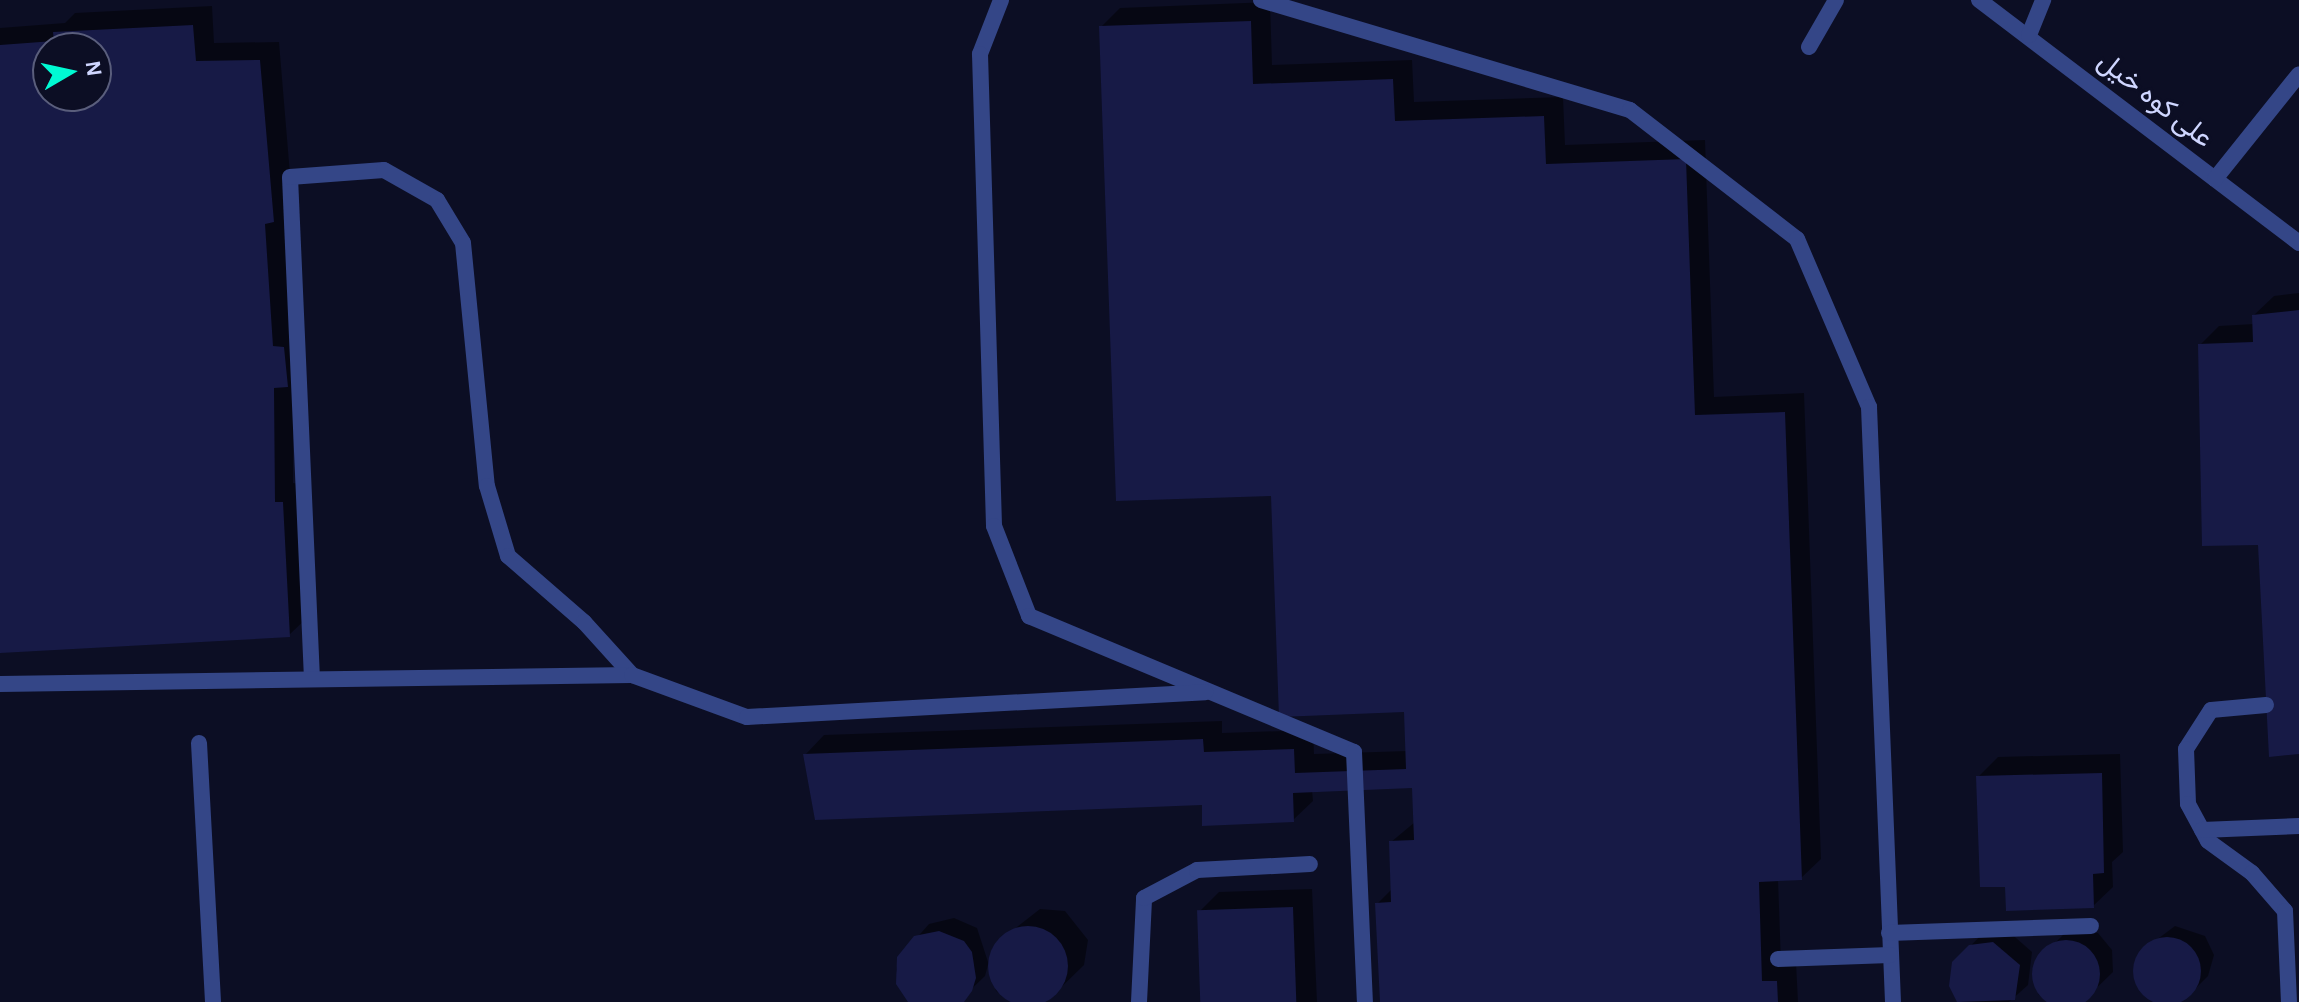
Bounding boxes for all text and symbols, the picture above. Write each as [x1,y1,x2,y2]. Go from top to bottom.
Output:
north arrow [32,32,112,112]
street label: علی کوه خیل [2090,44,2220,156]
text: N [82,59,106,78]

